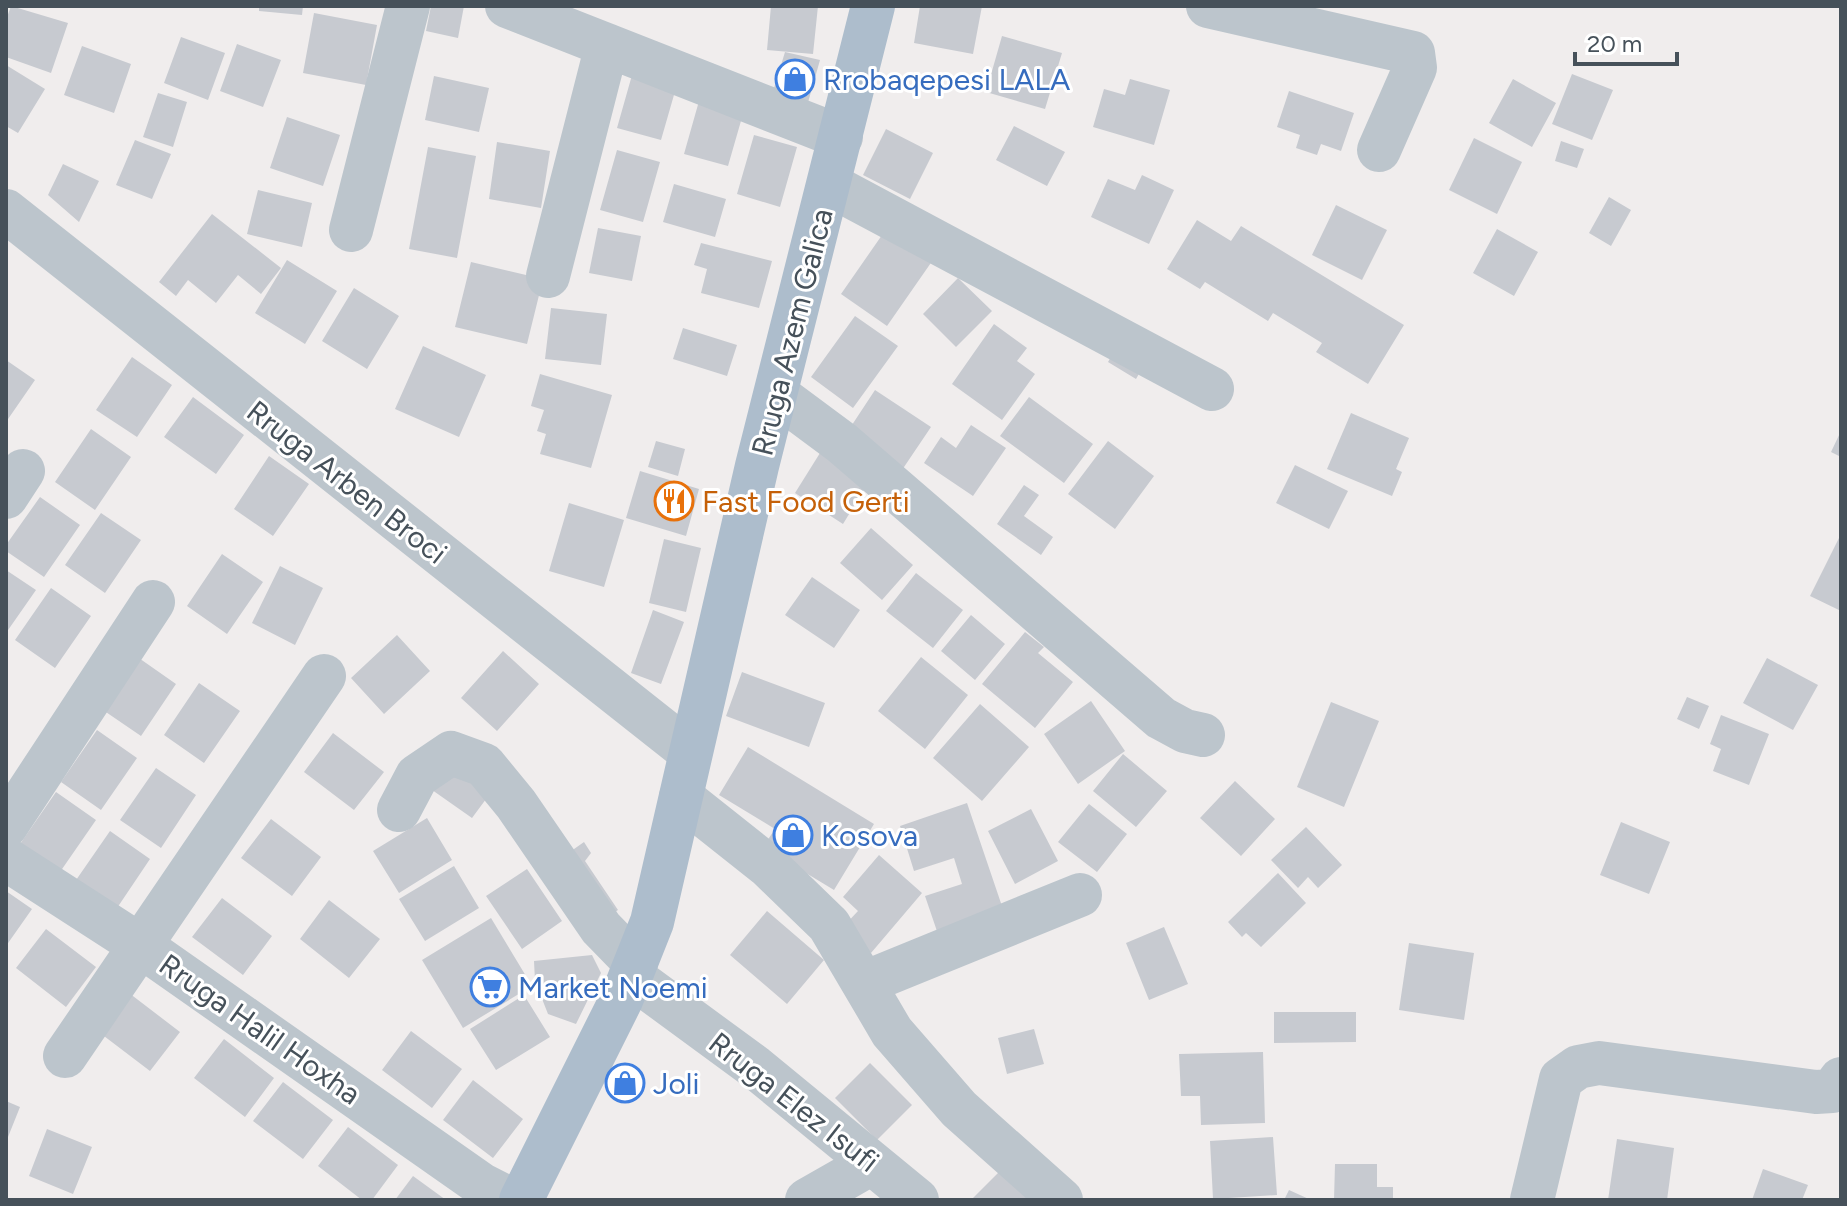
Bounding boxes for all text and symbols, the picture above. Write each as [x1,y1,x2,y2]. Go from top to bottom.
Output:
scale bar [1575,16,1677,66]
text: 20 m [1587,29,1642,58]
shop icon: Rrobaqepesi LALA [774,58,816,100]
place label: Rrobaqepesi LALA [823,61,1071,98]
street label: Rruga Azem Galica [743,205,841,459]
street label: Rruga Arben Broci [240,392,454,572]
restaurant icon: Fast Food Gerti [653,480,695,522]
place label: Fast Food Gerti [702,483,910,520]
shop icon: Kosova [772,814,814,856]
place label: Kosova [821,817,918,854]
street label: Rruga Halil Hoxha [152,946,368,1112]
supermarket icon: Market Noemi [469,966,511,1008]
place label: Market Noemi [518,969,708,1006]
street label: Rruga Elez Isufi [702,1024,886,1180]
shop icon: Joli [604,1062,646,1104]
place label: Joli [653,1065,699,1102]

